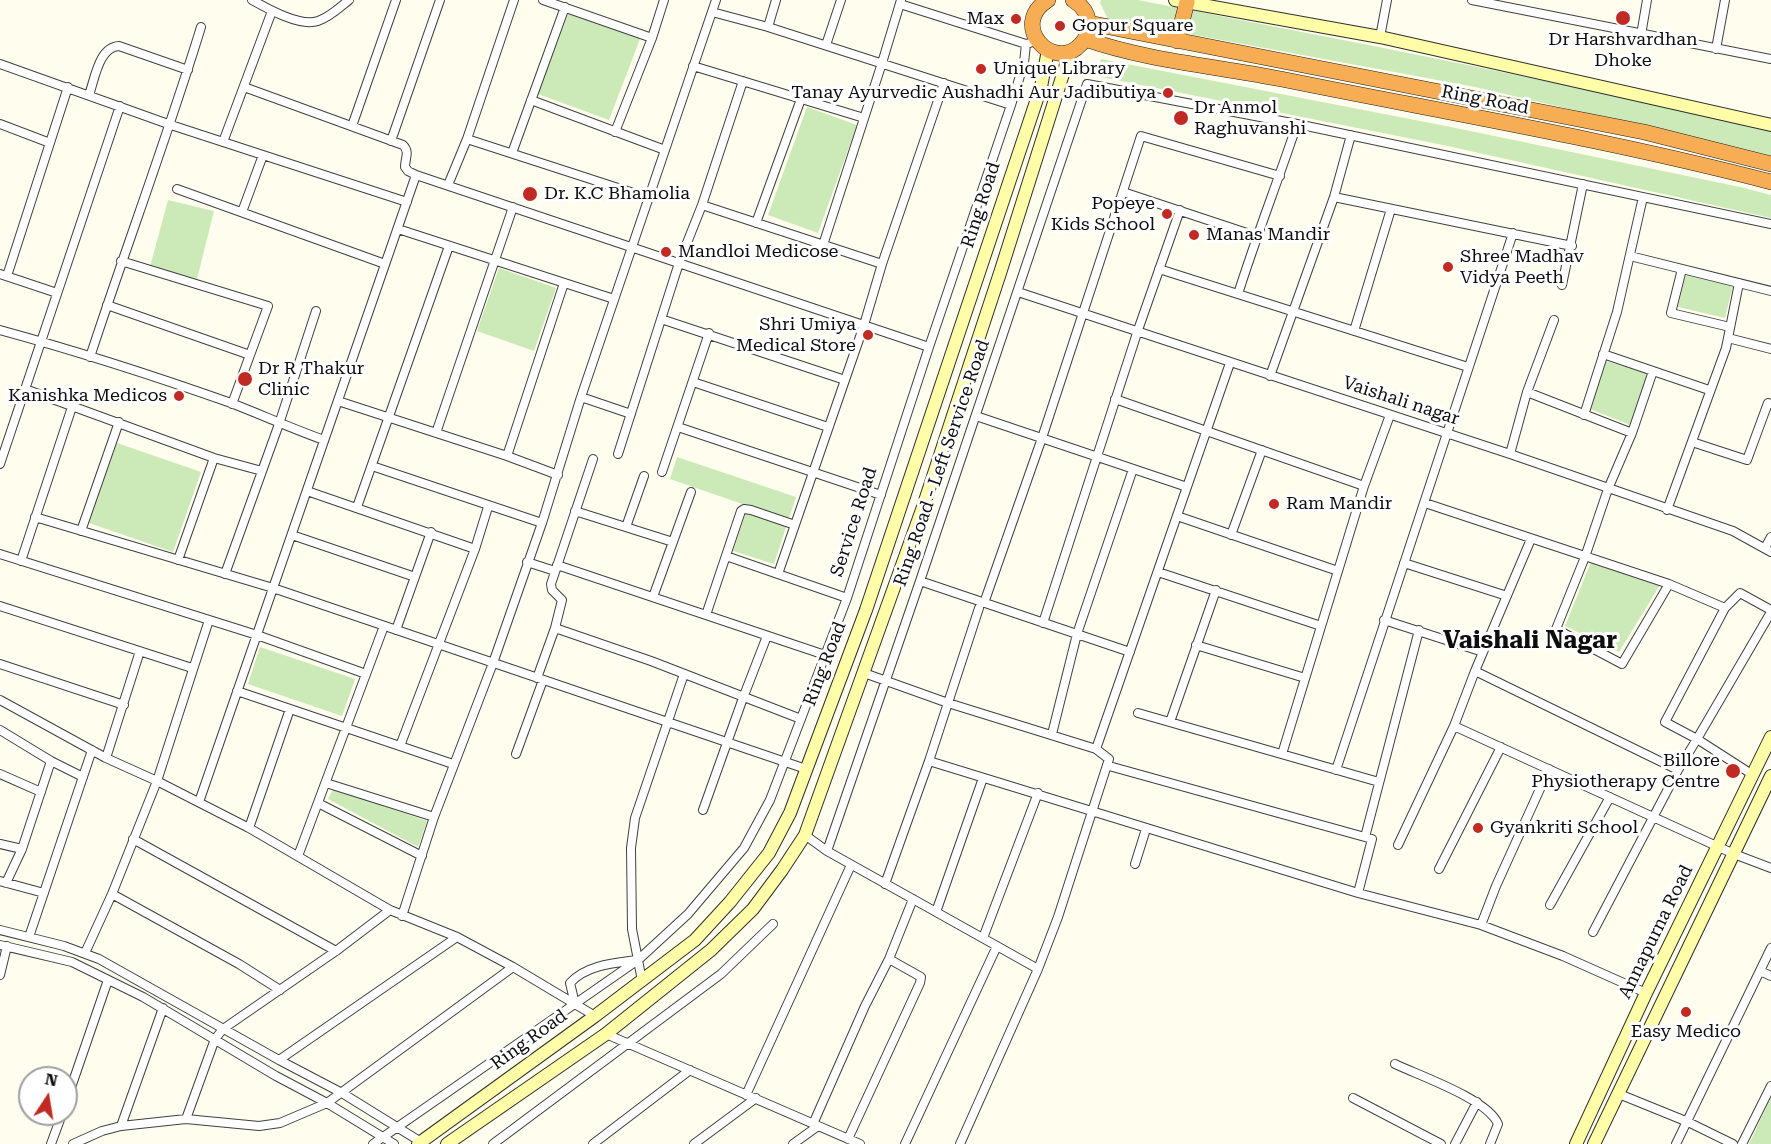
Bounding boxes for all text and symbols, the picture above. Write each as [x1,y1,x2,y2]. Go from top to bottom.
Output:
place label: Max [967,8,1004,30]
marker: Dr Harshvardhan Dhoke [1614,9,1632,27]
marker: Max [1009,12,1023,26]
place label: Gopur Square [1072,15,1193,37]
marker: Gopur Square [1053,19,1067,33]
place label: Dr Harshvardhan Dhoke [1548,29,1698,72]
place label: Unique Library [993,58,1125,80]
marker: Unique Library [974,62,988,76]
street label: Ring Road [1439,81,1531,119]
place label: Tanay Ayurvedic Aushadhi Aur Jadibutiya [791,82,1156,104]
marker: Tanay Ayurvedic Aushadhi Aur Jadibutiya [1161,86,1175,100]
place label: Dr Anmol Raghuvanshi [1194,97,1306,140]
marker: Dr Anmol Raghuvanshi [1172,109,1190,127]
street label: Ring Road [957,159,1005,251]
place label: Dr. K.C Bhamolia [544,183,690,205]
marker: Dr. K.C Bhamolia [521,185,539,203]
place label: Popeye Kids School [1051,193,1155,236]
marker: Popeye Kids School [1160,207,1174,221]
place label: Manas Mandir [1206,224,1330,246]
marker: Manas Mandir [1187,228,1201,242]
place label: Mandloi Medicose [678,241,838,263]
marker: Mandloi Medicose [659,245,673,259]
place label: Shree Madhav Vidya Peeth [1460,246,1584,288]
marker: Shree Madhav Vidya Peeth [1441,260,1455,274]
place label: Shri Umiya Medical Store [736,314,856,356]
marker: Shri Umiya Medical Store [861,328,875,342]
street label: Ring Road - Left Service Road [890,337,994,589]
place label: Dr R Thakur Clinic [258,358,364,400]
marker: Dr R Thakur Clinic [236,370,254,388]
street label: Vaishali nagar [1340,372,1462,430]
place label: Kanishka Medicos [8,385,167,407]
marker: Kanishka Medicos [172,389,186,403]
street label: Service Road [826,464,882,580]
place label: Ram Mandir [1286,493,1392,515]
marker: Ram Mandir [1267,497,1281,511]
street label: Ring Road [799,619,851,709]
district label: Vaishali Nagar [1443,627,1617,655]
place label: Billore Physiotherapy Centre [1531,750,1720,792]
marker: Billore Physiotherapy Centre [1724,762,1742,780]
place label: Gyankriti School [1490,817,1638,839]
marker: Gyankriti School [1471,821,1485,835]
street label: Annapurna Road [1614,862,1698,1002]
street label: Ring Road [487,1005,571,1075]
marker: Easy Medico [1679,1005,1693,1019]
place label: Easy Medico [1631,1021,1741,1043]
north arrow [18,1066,78,1126]
text: N [43,1069,59,1090]

